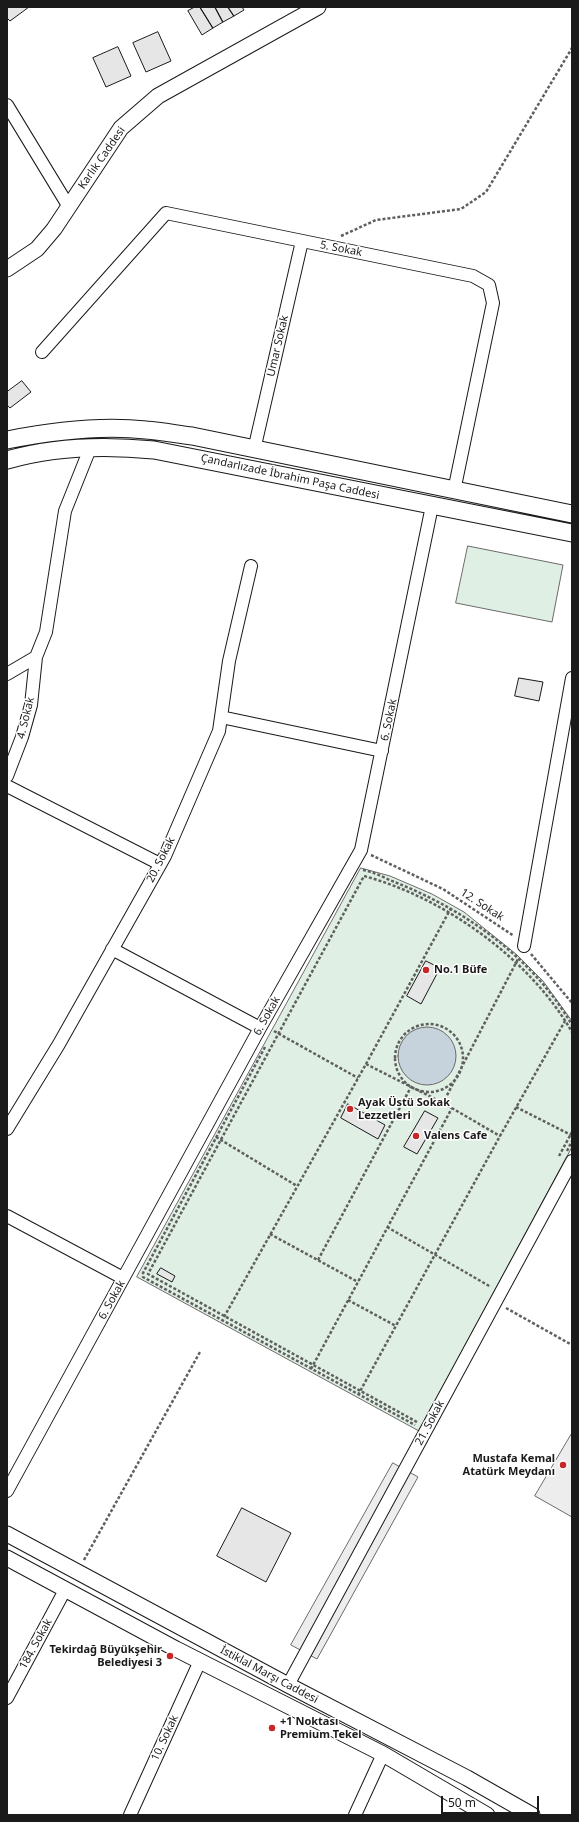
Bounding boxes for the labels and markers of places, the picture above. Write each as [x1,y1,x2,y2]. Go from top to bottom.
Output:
place label: No.1 Büfe [434,963,487,977]
marker: No.1 Büfe [421,965,431,975]
place label: Ayak Üstü Sokak Lezzetleri [358,1096,450,1122]
marker: Ayak Üstü Sokak Lezzetleri [345,1104,355,1114]
place label: Valens Cafe [424,1129,487,1143]
marker: Valens Cafe [411,1131,421,1141]
place label: Mustafa Kemal Atatürk Meydanı [463,1452,555,1478]
marker: Mustafa Kemal Atatürk Meydanı [558,1460,568,1470]
place label: Tekirdağ Büyükşehir Belediyesi 3 [50,1643,162,1669]
marker: Tekirdağ Büyükşehir Belediyesi 3 [165,1651,175,1661]
place label: +1 Noktası Premium Tekel [280,1715,362,1741]
marker: +1 Noktası Premium Tekel [267,1723,277,1733]

